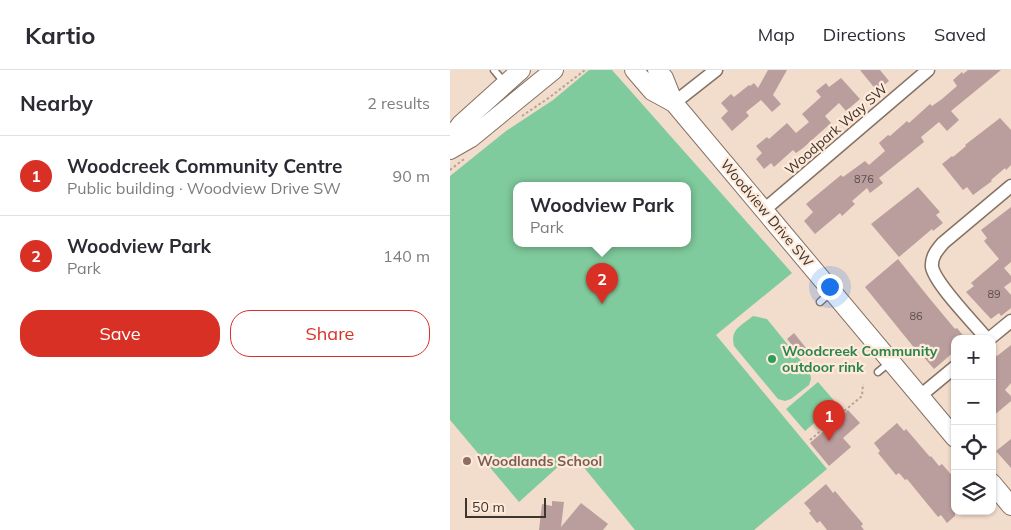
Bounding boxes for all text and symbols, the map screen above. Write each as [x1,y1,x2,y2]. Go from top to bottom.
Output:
text: Kartio [25,20,96,50]
text: Map [758,23,795,46]
text: Directions [823,23,906,46]
text: Saved [934,23,986,46]
street label: Woodpark Way SW [781,79,891,179]
text: Nearby [20,90,93,116]
text: 2 results [367,93,430,113]
text: Woodcreek Community Centre [67,154,342,178]
street label: Woodview Drive SW [717,156,818,271]
text: 1 [31,166,41,186]
text: 90 m [393,166,430,186]
house number: 876 [854,172,874,186]
text: Public building · Woodview Drive SW [67,178,341,198]
popup [513,182,691,247]
text: Woodview Park [530,193,674,217]
text: Park [530,217,564,237]
text: Woodview Park [67,234,211,258]
text: 2 [31,246,41,266]
text: 140 m [383,246,430,266]
text: Park [67,258,101,278]
pin: 2 [586,263,618,304]
your location [817,274,843,300]
house number: 89 [987,287,1001,301]
house number: 86 [909,309,923,323]
button: Save [20,310,220,357]
button: Share [230,310,430,357]
map controls [951,335,996,515]
button: + [951,335,996,380]
place label: Woodcreek Community outdoor rink [782,342,938,376]
marker: Woodcreek Community outdoor rink [766,353,778,365]
button: − [951,380,996,425]
pin: 1 [813,400,845,441]
button: locate [951,425,996,470]
place label: Woodlands School [477,452,602,470]
marker: Woodlands School [461,455,473,467]
button: layers [951,470,996,515]
scale bar [465,495,546,518]
text: 50 m [472,498,505,516]

